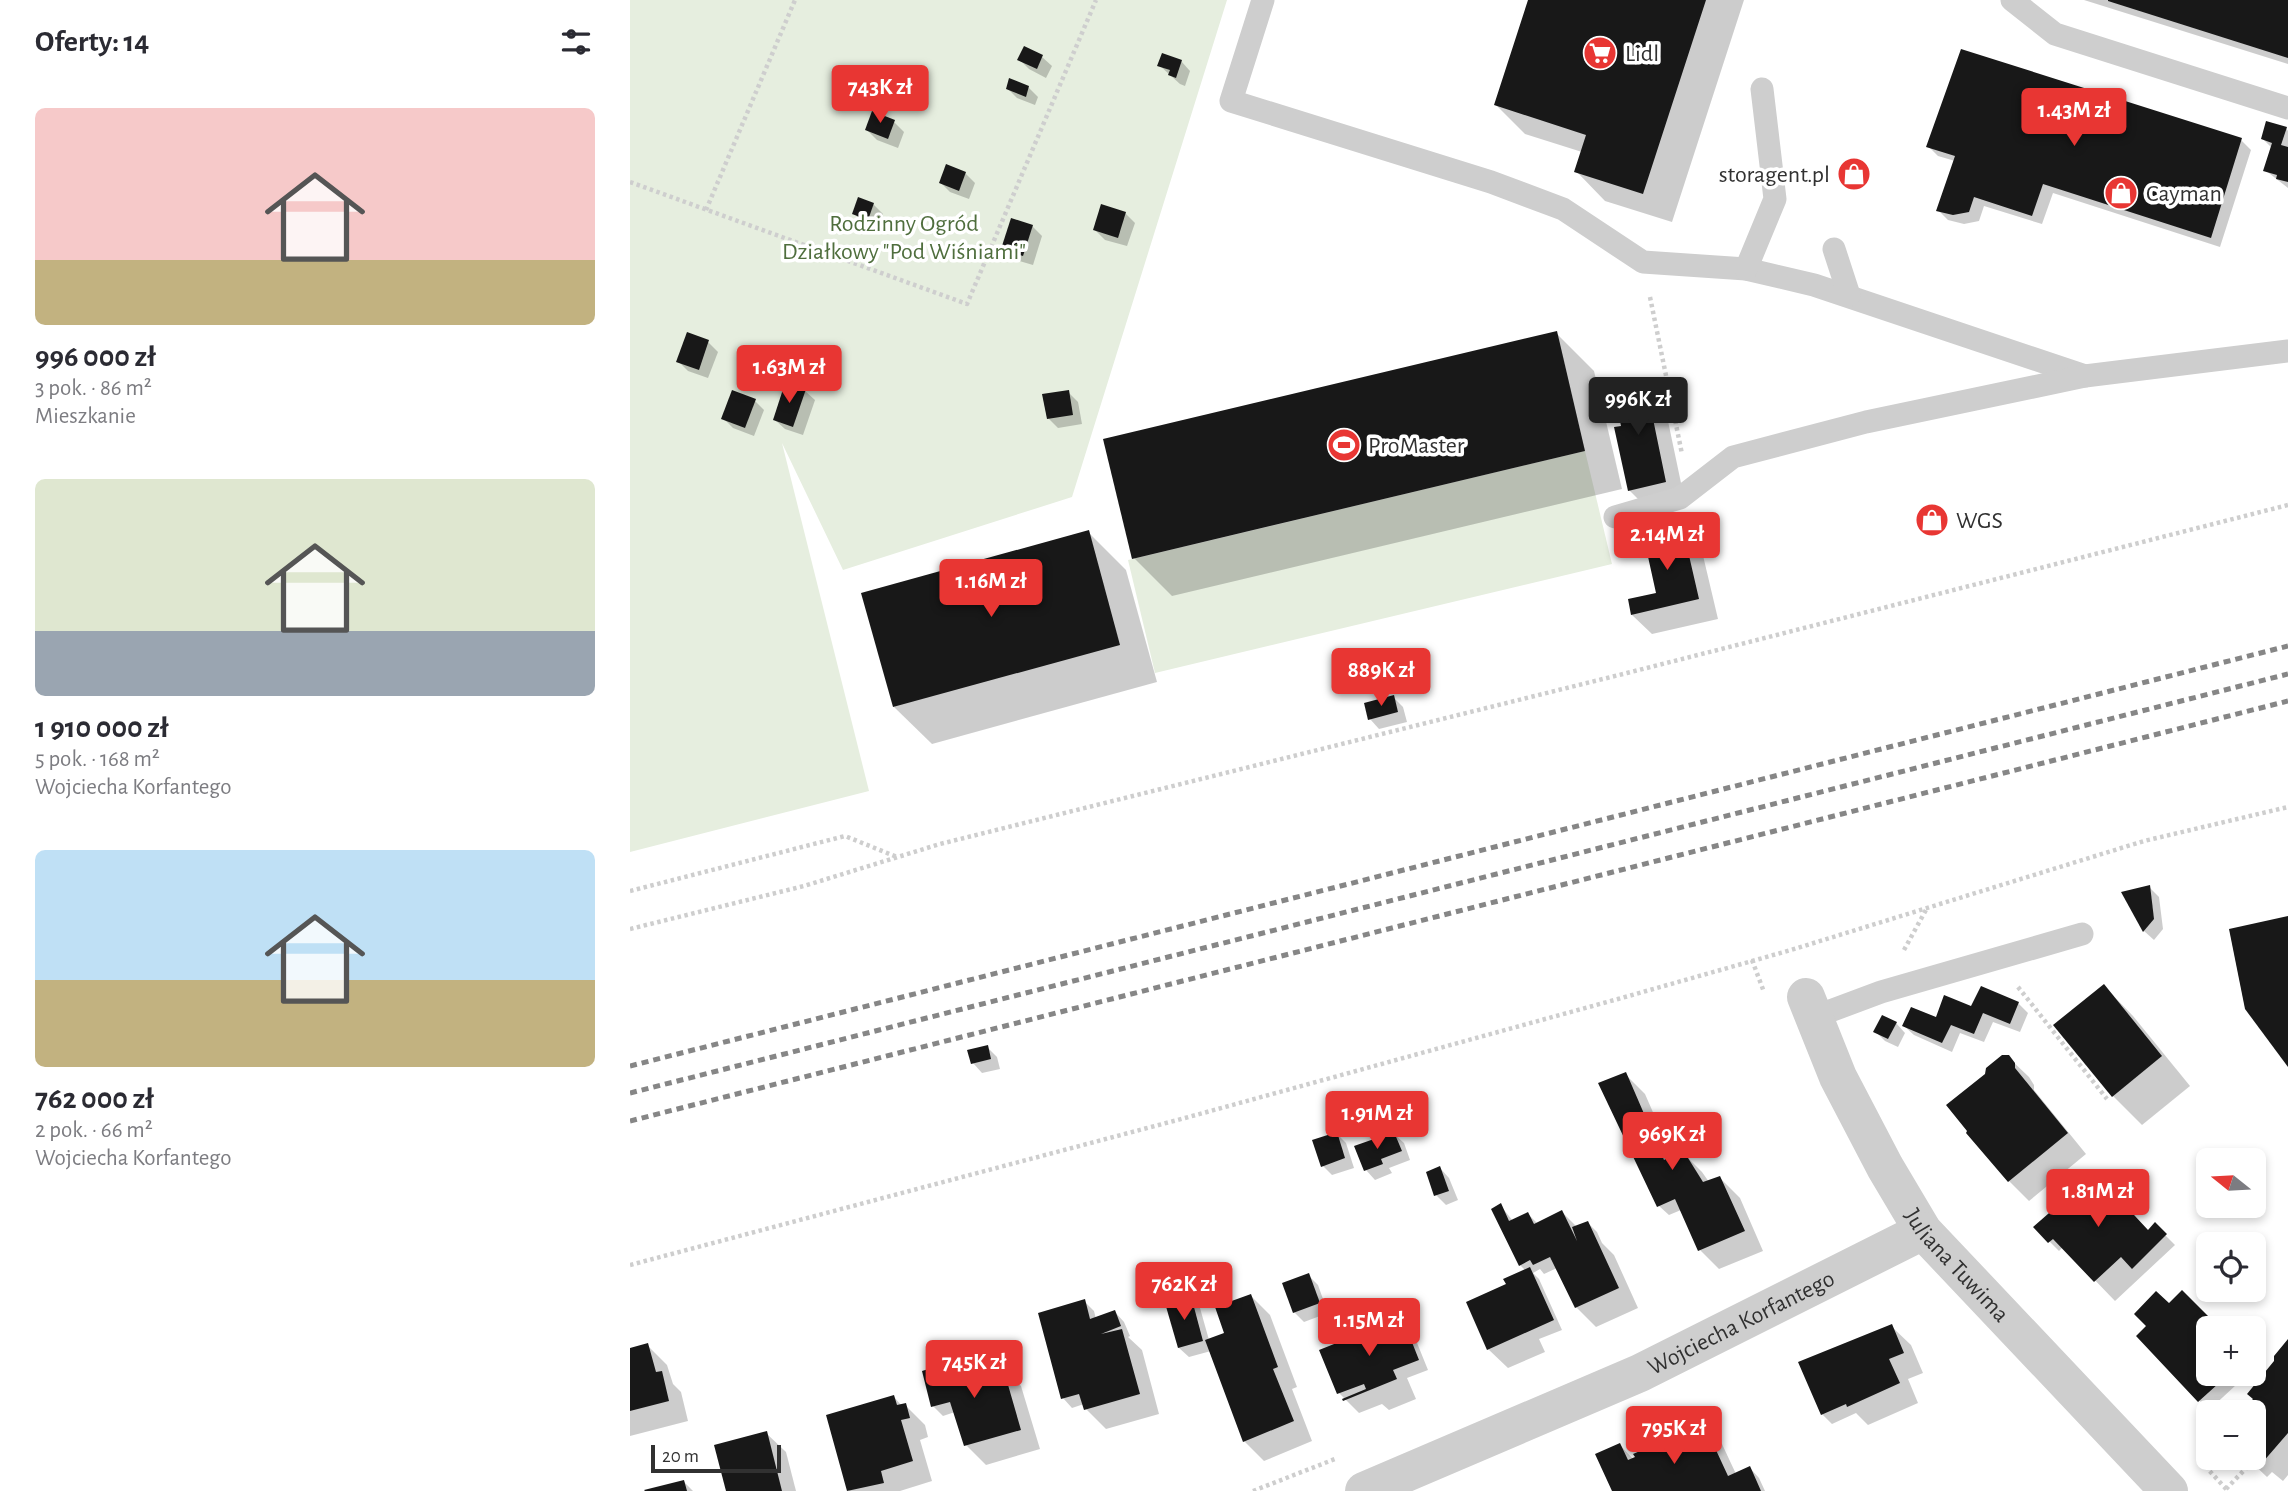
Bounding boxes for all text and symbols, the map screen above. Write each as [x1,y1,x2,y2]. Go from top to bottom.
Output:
icon: filters [557,23,595,61]
text: Oferty: 14 [35,27,149,57]
supermarket icon: Lidl [1581,34,1619,72]
place label: Lidl [1625,42,1659,66]
pin: 743K zł [815,66,945,125]
text: 743K zł [848,76,912,99]
pin: 1.43M zł [2002,88,2146,148]
text: 1.43M zł [2037,99,2111,122]
icon: home [252,154,378,280]
shop icon: storagent.pl [1835,155,1873,193]
place label: storagent.pl [1719,163,1830,187]
shop icon: Cayman [2102,174,2140,212]
place label: Cayman [2146,182,2222,206]
park label: Rodzinny Ogród Działkowy "Pod Wiśniami" [782,212,1026,264]
text: 996 000 zł [35,342,156,372]
pin: 1.63M zł [717,346,861,405]
text: 1.63M zł [753,356,825,379]
text: 3 pok. · 86 m² [35,377,152,400]
pin: 996K zł [1573,378,1703,437]
text: 996K zł [1605,388,1671,411]
text: Mieszkanie [35,405,136,428]
sports icon: ProMaster [1325,426,1363,464]
place label: ProMaster [1368,434,1465,458]
shop icon: WGS [1913,501,1951,539]
place label: WGS [1956,509,2003,533]
pin: 2.14M zł [1595,512,1739,572]
text: 2.14M zł [1630,523,1704,546]
icon: home [252,525,378,651]
pin: 1.16M zł [919,560,1063,619]
text: 1.16M zł [955,570,1027,593]
pin: 889K zł [1316,648,1446,708]
text: 889K zł [1347,659,1415,682]
text: 1 910 000 zł [35,713,169,743]
text: 5 pok. · 168 m² [35,748,160,771]
text: Wojciecha Korfantego [35,776,232,799]
icon: home [252,896,378,1022]
text: 762 000 zł [35,1084,154,1114]
pin: 1.91M zł [1305,1092,1449,1151]
text: 1.91M zł [1341,1102,1413,1125]
pin: 969K zł [1607,1112,1737,1172]
text: 2 pok. · 66 m² [35,1119,153,1142]
text: 969K zł [1639,1123,1705,1146]
text: Wojciecha Korfantego [35,1147,232,1170]
north arrow [2196,1148,2266,1218]
map controls [2196,1148,2266,1470]
pin: 1.81M zł [2026,1170,2170,1229]
text: 1.81M zł [2062,1180,2134,1203]
street label: Juliana Tuwima [1900,1205,2013,1327]
button: locate [2196,1232,2266,1302]
pin: 762K zł [1119,1262,1249,1322]
street label: Wojciecha Korfantego [1644,1267,1838,1380]
text: 762K zł [1151,1273,1217,1296]
pin: 1.15M zł [1297,1298,1441,1358]
text: 1.15M zł [1334,1309,1404,1332]
button: + [2196,1316,2266,1386]
pin: 745K zł [909,1340,1039,1400]
text: 745K zł [942,1351,1006,1374]
button: − [2196,1400,2266,1470]
pin: 795K zł [1609,1406,1739,1466]
text: 795K zł [1642,1417,1706,1440]
scale bar [651,1442,780,1474]
text: 20 m [662,1447,699,1466]

